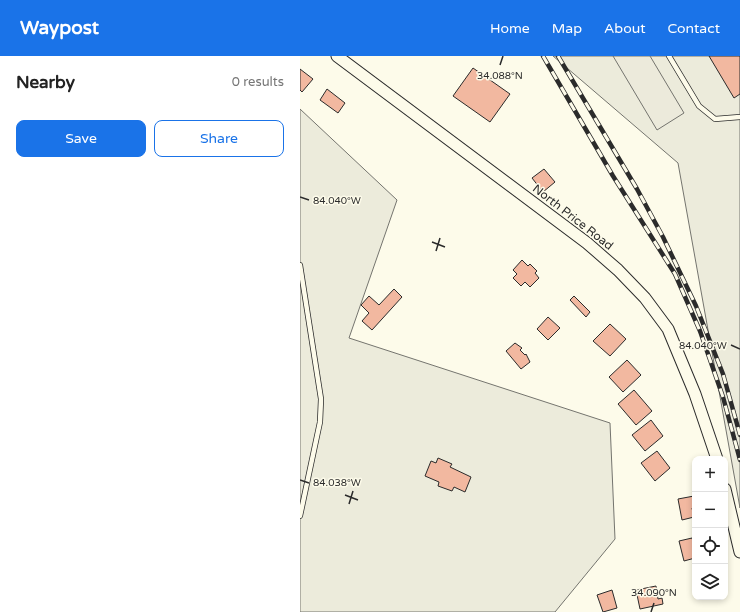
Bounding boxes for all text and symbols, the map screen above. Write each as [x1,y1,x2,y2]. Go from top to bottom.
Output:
text: Waypost [20,17,99,39]
text: Home [490,20,530,37]
text: Map [552,20,582,37]
text: About [604,20,646,37]
text: Contact [668,20,720,37]
text: 34.088°N [477,70,523,82]
text: Nearby [16,72,75,93]
text: 0 results [232,74,284,90]
button: Save [16,120,146,157]
button: Share [154,120,284,157]
street label: North Price Road [530,181,616,253]
text: 84.040°W [313,195,361,207]
text: 84.040°W [679,340,727,352]
map controls [692,456,728,600]
button: + [692,456,728,492]
text: 84.038°W [313,477,361,489]
button: − [692,492,728,528]
button: locate [692,528,728,564]
button: layers [692,564,728,600]
text: 34.090°N [631,587,677,599]

